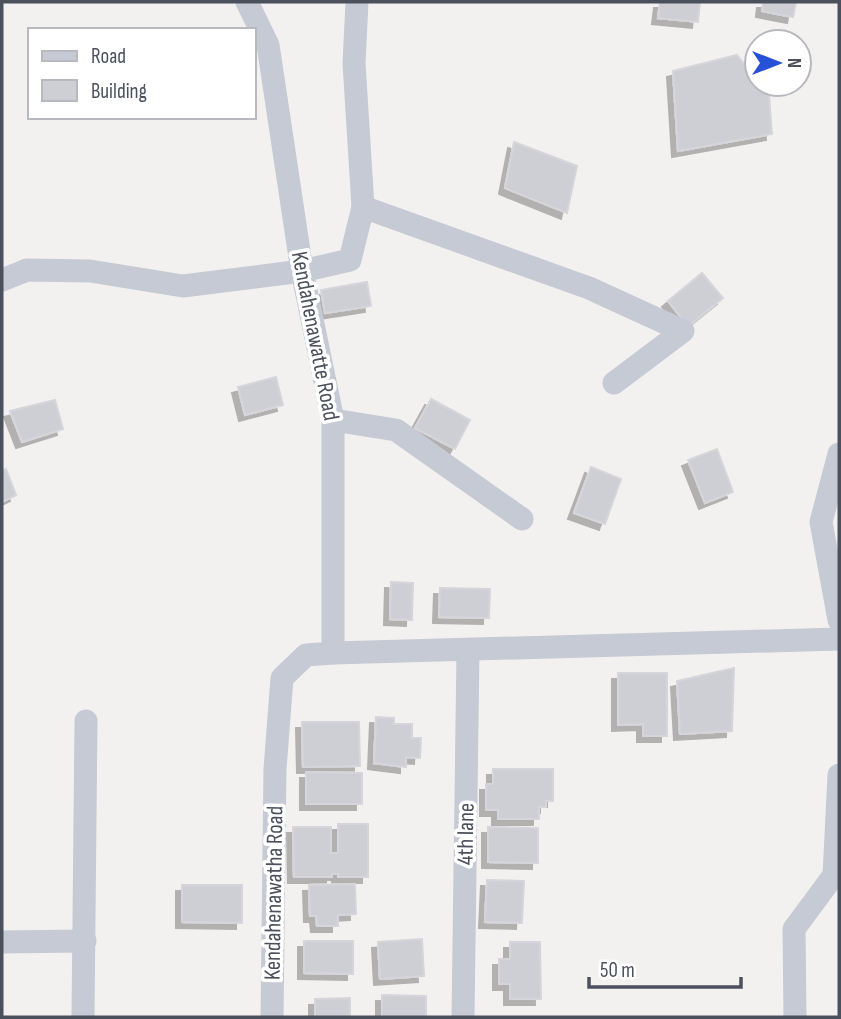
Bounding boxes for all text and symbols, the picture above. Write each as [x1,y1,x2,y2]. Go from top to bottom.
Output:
legend [28,28,256,119]
north arrow [743,28,813,98]
text: Road [91,44,126,69]
text: N [782,58,805,68]
text: Building [91,79,147,104]
street label: Kendahenawatte Road [285,249,345,423]
street label: 4th lane [451,803,481,865]
street label: Kendahenawatha Road [258,806,290,980]
scale bar [589,946,741,990]
text: 50 m [600,958,635,983]

